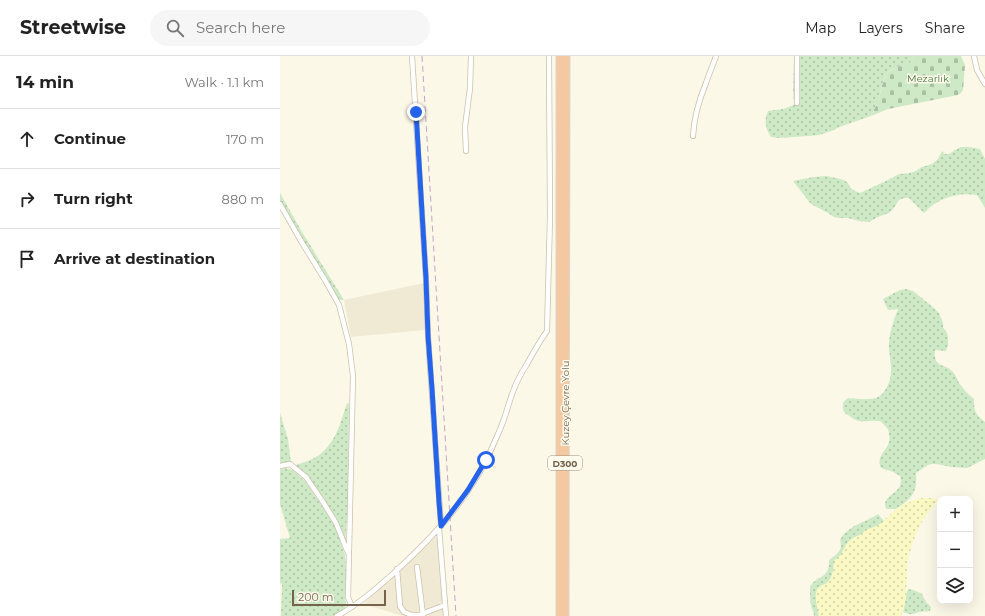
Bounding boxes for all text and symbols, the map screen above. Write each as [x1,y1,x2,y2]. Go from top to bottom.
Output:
search box [150,10,430,46]
text: Streetwise [20,16,126,39]
icon: search [164,17,186,39]
text: Search here [196,18,285,37]
text: Map [805,19,836,37]
text: Layers [858,19,903,37]
text: Share [925,19,965,37]
text: 14 min [16,72,74,92]
park label: Mezarlık [907,72,949,85]
text: Walk · 1.1 km [184,74,264,90]
route end [407,103,425,121]
icon: ahead [16,128,38,150]
text: Continue [54,129,126,148]
text: 170 m [226,131,264,147]
icon: right [16,188,38,210]
text: Turn right [54,189,133,208]
text: 880 m [222,191,264,207]
icon: arrive [16,248,38,270]
text: Arrive at destination [54,249,215,268]
street label: Kuzey Çevre Yolu [559,361,572,445]
route start [477,451,495,469]
road number: D300 [548,456,582,470]
map controls [937,496,973,604]
button: + [937,496,973,532]
button: − [937,532,973,568]
button: layers [937,568,973,604]
scale bar [292,588,386,607]
text: 200 m [298,590,333,604]

